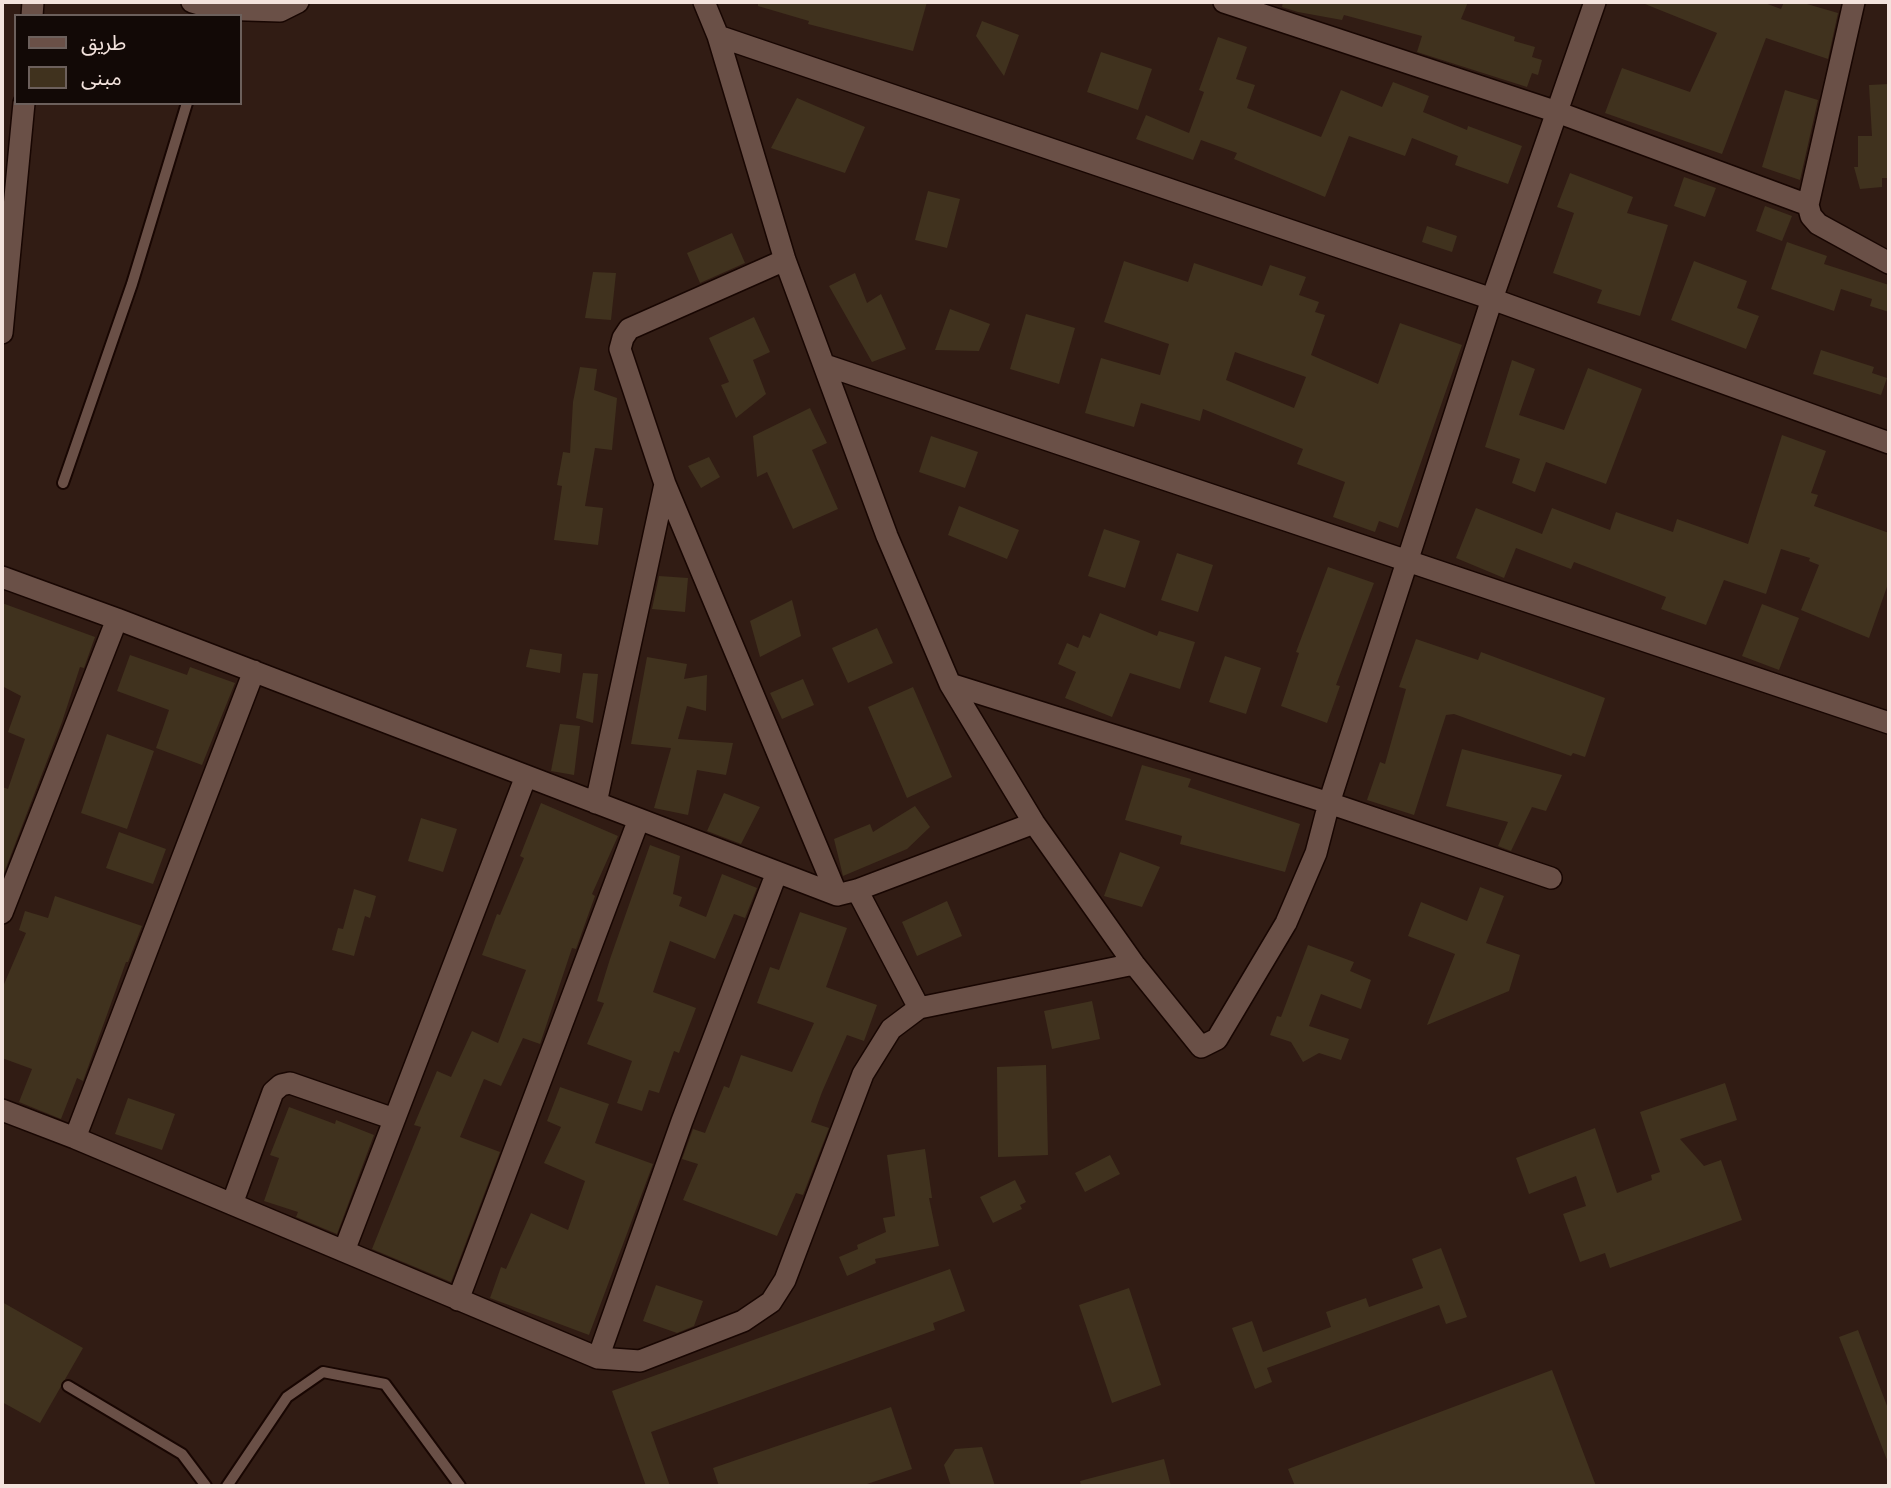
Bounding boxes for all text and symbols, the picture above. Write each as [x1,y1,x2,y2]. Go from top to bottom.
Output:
legend [14,14,242,105]
text: طريق [81,31,126,54]
text: مبنى [81,66,122,89]

